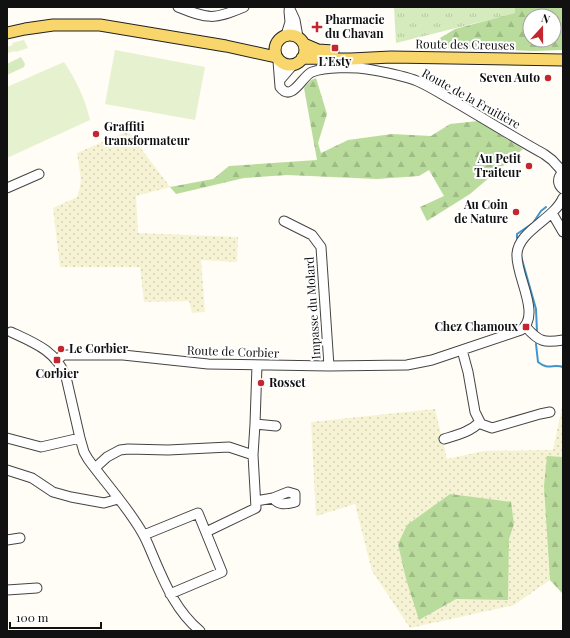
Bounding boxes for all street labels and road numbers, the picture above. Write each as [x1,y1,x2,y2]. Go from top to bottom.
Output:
street label: Route des Creuses [415,35,515,53]
street label: Route de la Fruitière [419,64,524,132]
street label: Impasse du Molard [300,256,324,360]
street label: Route de Corbier [187,341,280,361]

